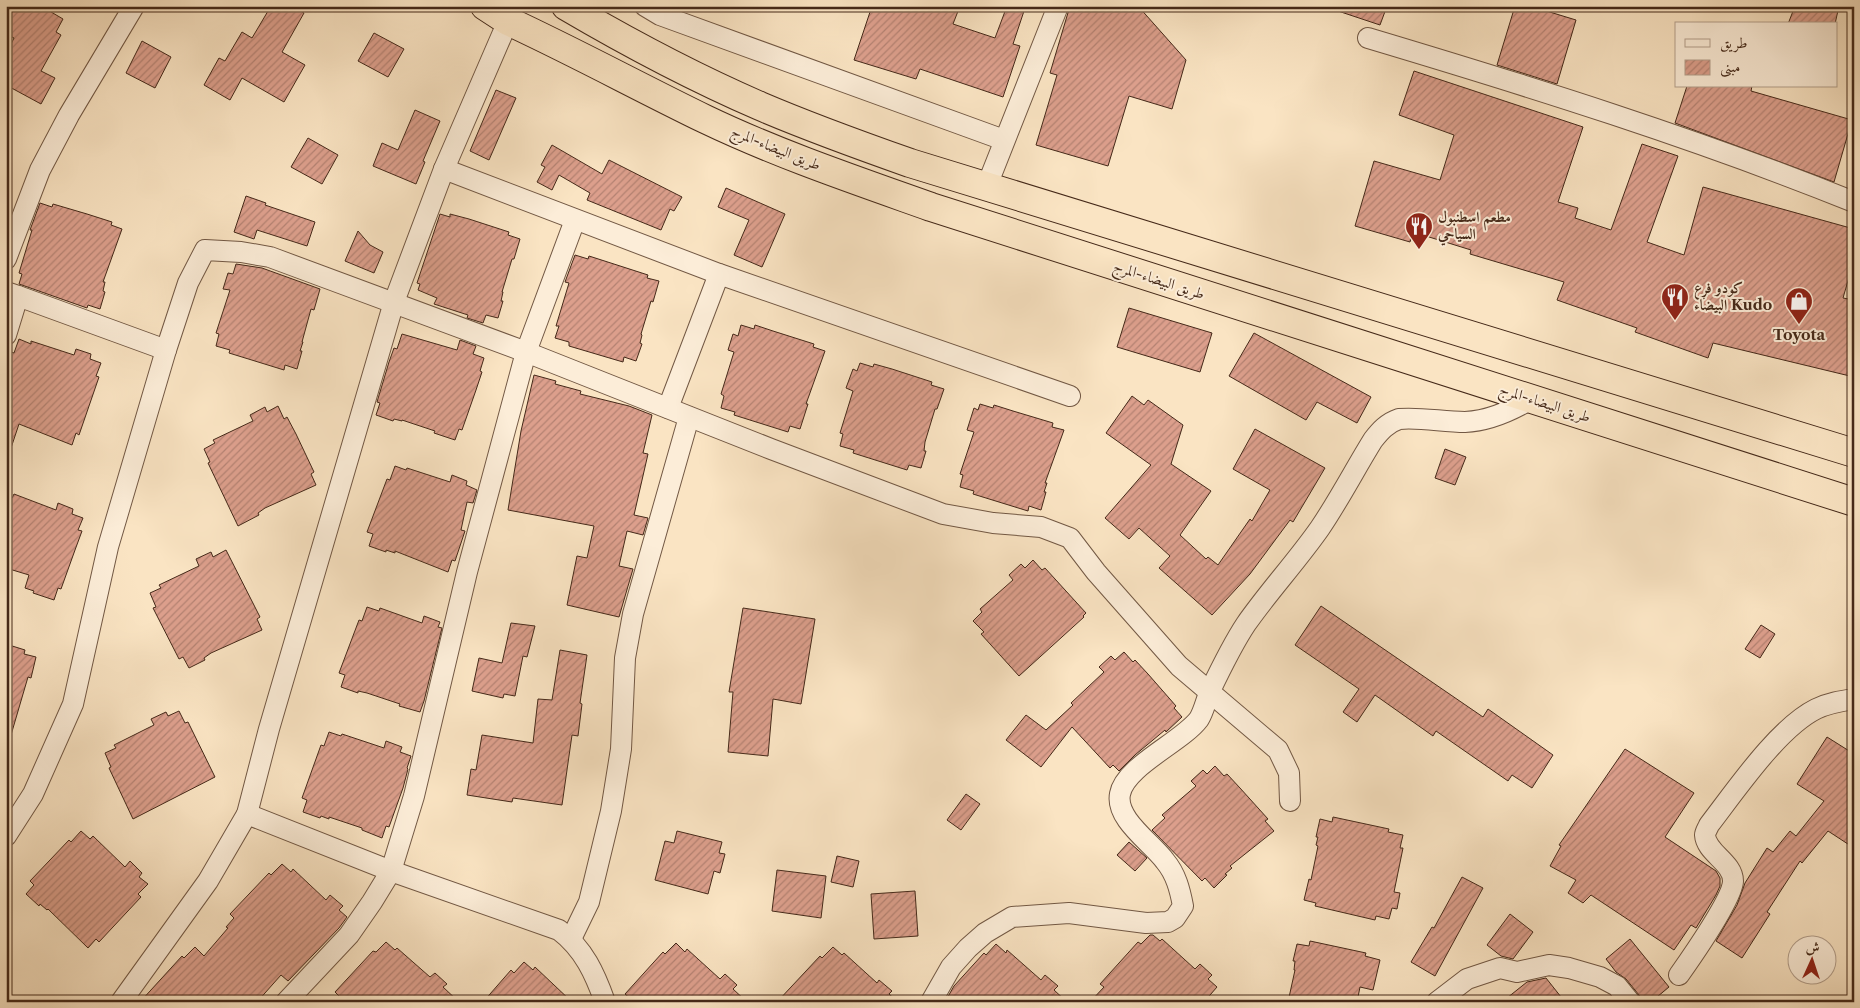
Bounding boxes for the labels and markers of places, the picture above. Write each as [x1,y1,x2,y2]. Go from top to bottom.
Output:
place label: مطعم اسطنبول السياحي [1437,207,1511,246]
restaurant icon: مطعم اسطنبول السياحي [1404,211,1434,250]
place label: كودو فرع البيضاء Kudo [1694,278,1772,314]
restaurant icon: كودو فرع البيضاء Kudo [1660,282,1690,321]
shop icon: Toyota [1784,286,1814,325]
place label: Toyota [1773,325,1826,344]

